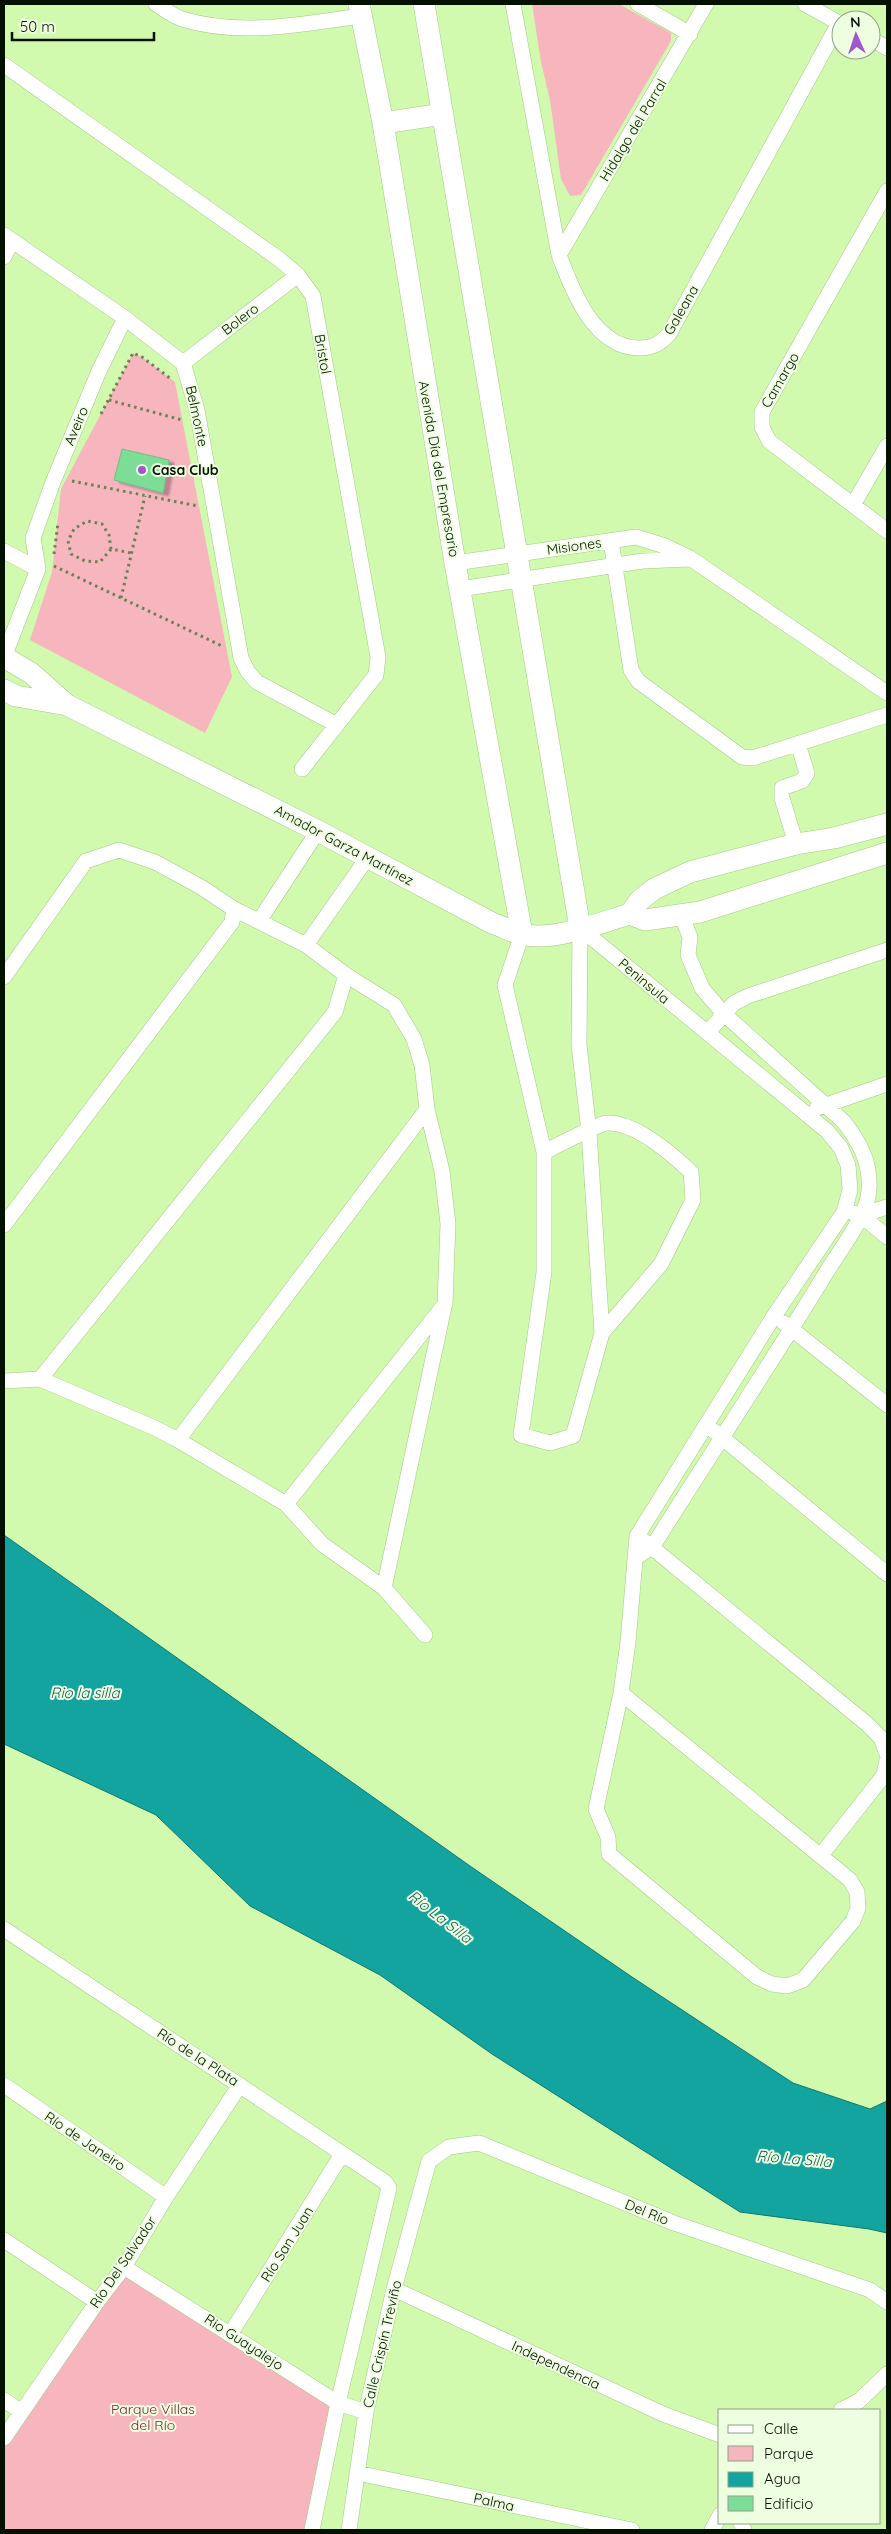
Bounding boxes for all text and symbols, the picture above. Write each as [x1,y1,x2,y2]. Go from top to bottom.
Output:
scale bar [12,10,155,42]
north arrow [831,10,881,60]
text: N [850,13,861,31]
text: 50 m [20,17,55,36]
street label: Hidalgo del Parral [595,75,671,185]
street label: Galeana [660,282,702,338]
street label: Bolero [218,299,262,339]
street label: Bristol [311,333,335,375]
street label: Camargo [757,349,803,411]
street label: Avenida Día del Empresario [415,379,463,559]
street label: Belmonte [182,384,212,448]
street label: Aveiro [60,404,92,448]
place label: Casa Club [152,461,219,479]
marker: Casa Club [136,464,148,476]
street label: Misiones [545,533,603,559]
street label: Amador Garza Martínez [271,801,417,890]
street label: Peninsula [615,954,673,1008]
water label: Rio la silla [50,1683,121,1702]
water label: Río La Silla [405,1886,477,1948]
street label: Río de la Plata [154,2024,242,2090]
street label: Río de Janeiro [41,2107,129,2175]
water label: Río La Silla [756,2146,833,2171]
street label: Del Río [622,2195,672,2229]
street label: Río San Juan [257,2203,317,2285]
street label: Río Del Salvador [86,2212,161,2311]
street label: Calle Crispín Treviño [359,2278,405,2410]
street label: Rio Guayalejo [201,2310,287,2374]
street label: Independencia [509,2337,603,2393]
park label: Parque Villas del Río [111,2400,195,2434]
legend [718,2409,881,2524]
text: Calle [764,2419,798,2438]
text: Parque [764,2444,814,2463]
text: Agua [764,2469,801,2488]
street label: Palma [472,2489,516,2515]
text: Edificio [764,2494,813,2513]

